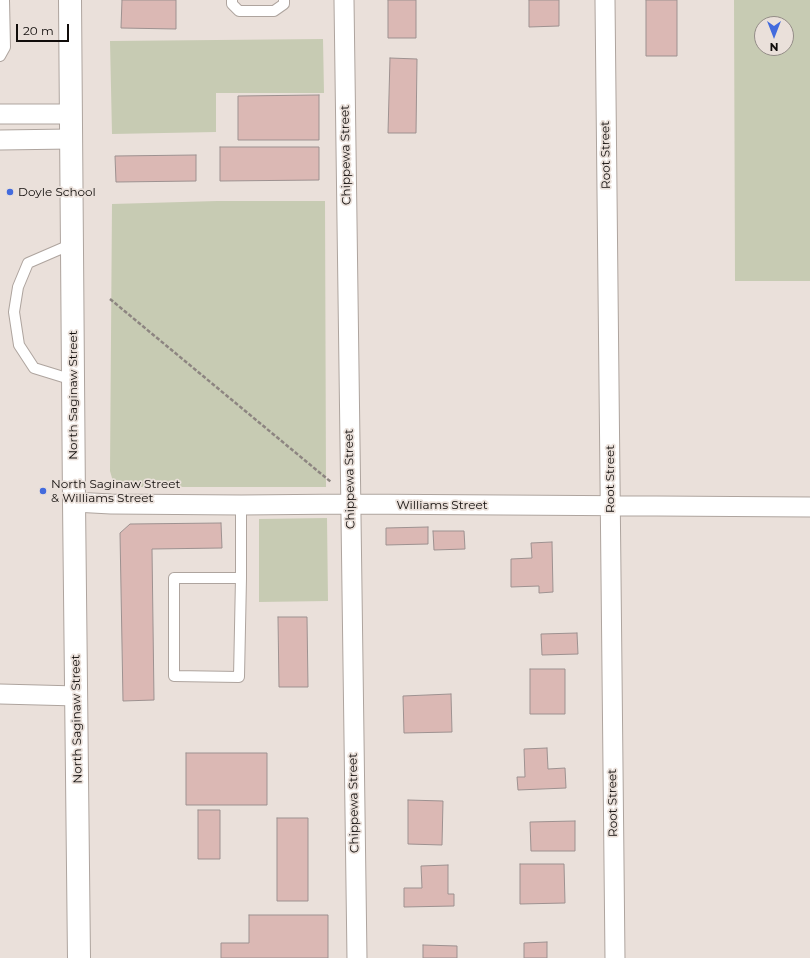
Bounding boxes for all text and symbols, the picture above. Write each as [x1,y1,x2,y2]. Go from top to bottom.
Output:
scale bar [18,16,71,42]
north arrow [754,16,794,56]
text: 20 m [23,23,54,38]
text: N [770,40,778,54]
street label: Chippewa Street [338,105,354,205]
street label: Root Street [598,121,614,189]
place label: Doyle School [18,185,96,199]
marker: Doyle School [5,187,15,197]
street label: North Saginaw Street [66,330,80,460]
street label: Chippewa Street [342,429,358,529]
street label: Root Street [603,445,617,513]
place label: North Saginaw Street & Williams Street [51,477,180,505]
marker: North Saginaw Street & Williams Street [38,486,48,496]
street label: Williams Street [396,498,488,512]
street label: North Saginaw Street [69,654,85,784]
street label: Chippewa Street [346,753,362,853]
street label: Root Street [605,769,621,837]

